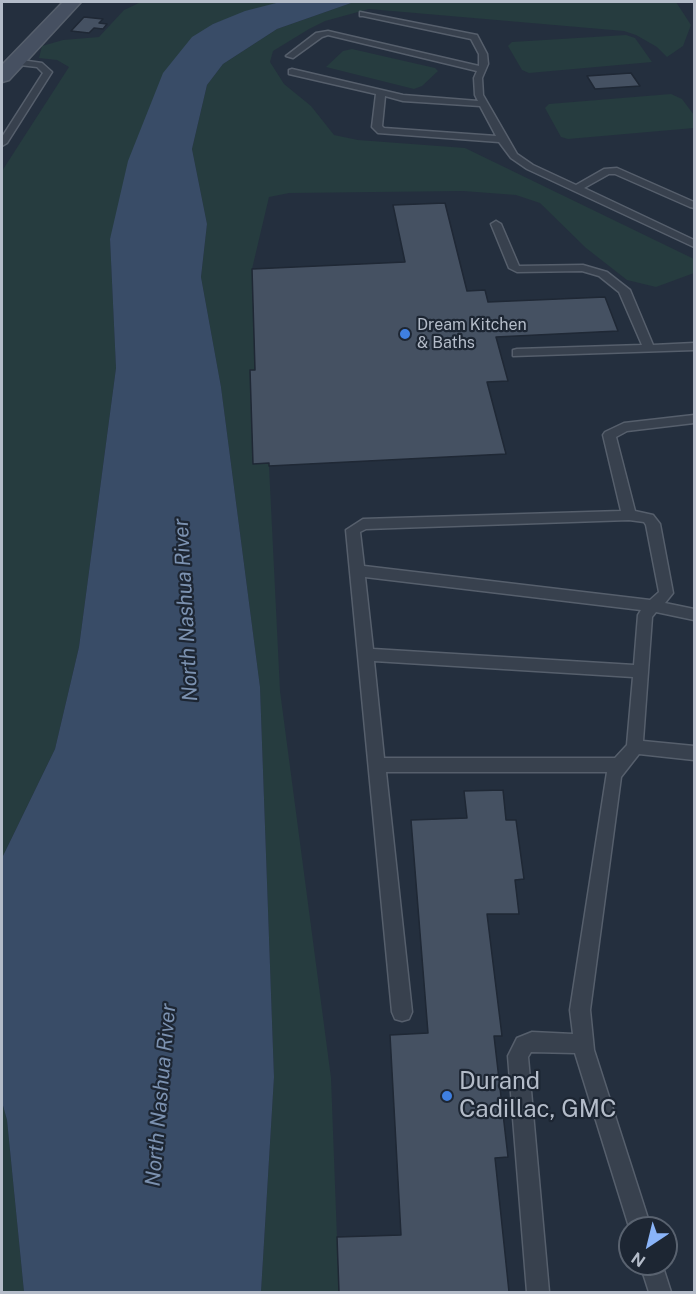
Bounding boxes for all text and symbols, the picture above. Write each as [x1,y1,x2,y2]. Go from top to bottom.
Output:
place label: Dream Kitchen & Baths [417,315,527,353]
marker: Dream Kitchen & Baths [398,327,412,341]
water label: North Nashua River [169,518,203,702]
water label: North Nashua River [140,1003,182,1187]
place label: Durand Cadillac, GMC [459,1068,617,1124]
marker: Durand Cadillac, GMC [440,1089,454,1103]
north arrow [618,1216,678,1276]
text: N [628,1248,649,1271]

